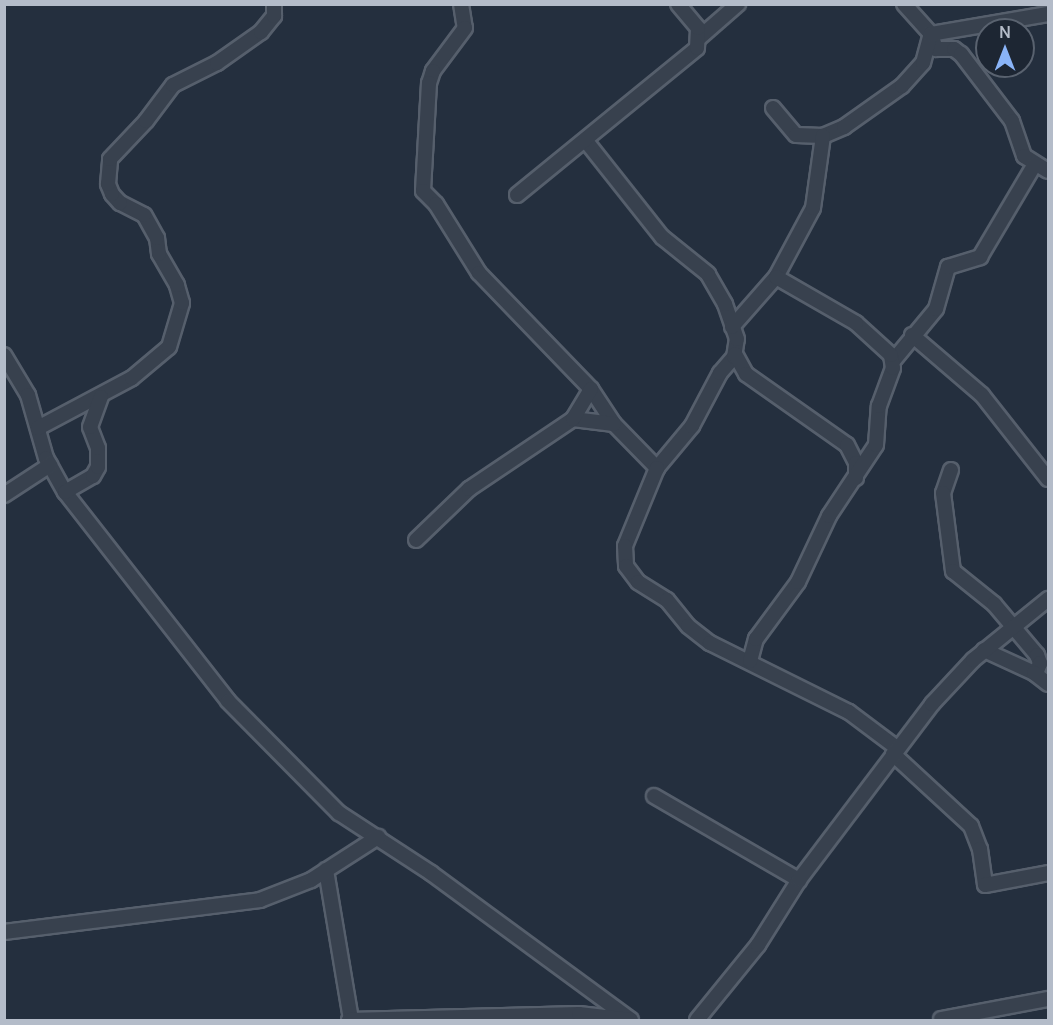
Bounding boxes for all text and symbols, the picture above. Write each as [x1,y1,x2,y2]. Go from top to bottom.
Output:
north arrow [975,18,1035,78]
text: N [999,21,1011,43]

